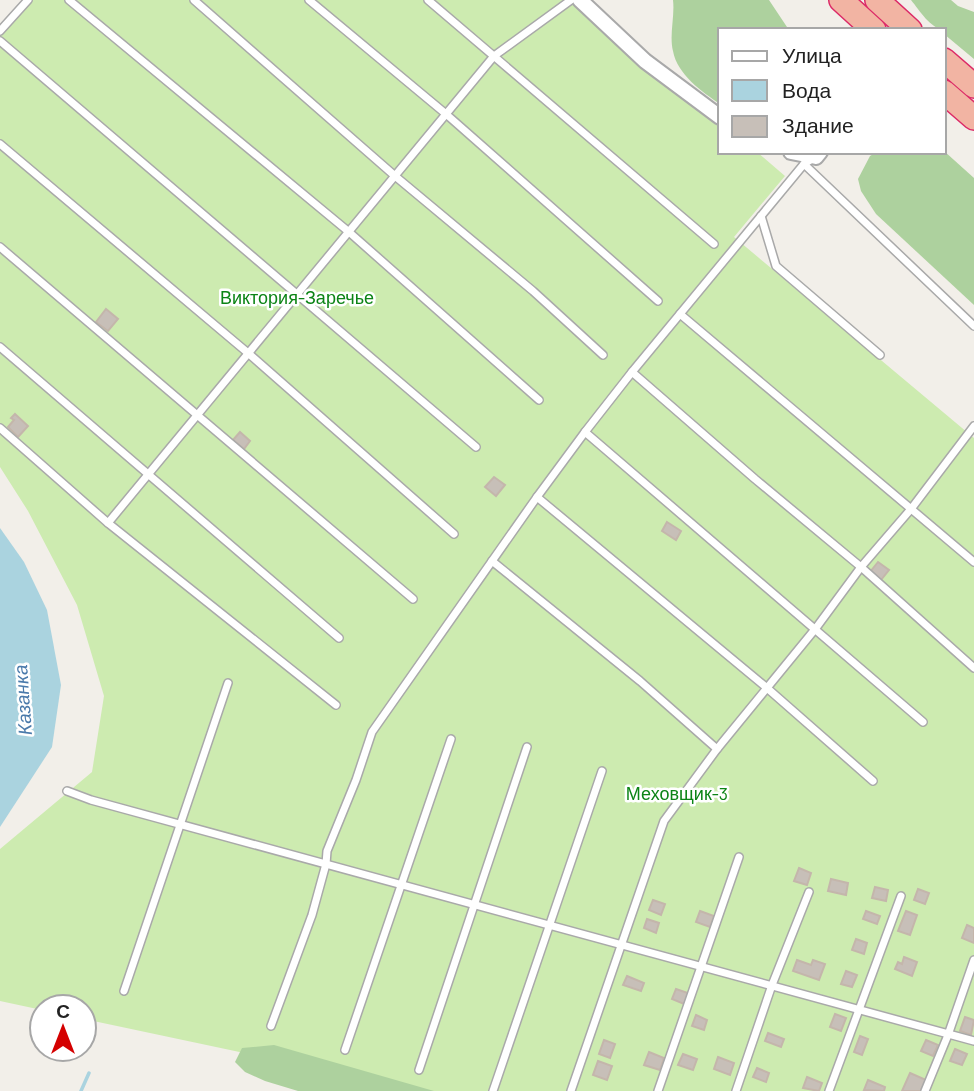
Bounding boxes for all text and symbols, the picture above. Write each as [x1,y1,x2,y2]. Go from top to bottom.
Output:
legend [718,28,946,154]
text: Улица [782,42,842,67]
text: Вода [782,77,831,102]
text: Здание [782,112,854,137]
park label: Виктория-Заречье [220,286,374,308]
water label: Казанка [8,664,36,736]
park label: Меховщик-3 [626,782,728,804]
north arrow [28,993,98,1063]
text: С [56,999,70,1022]

